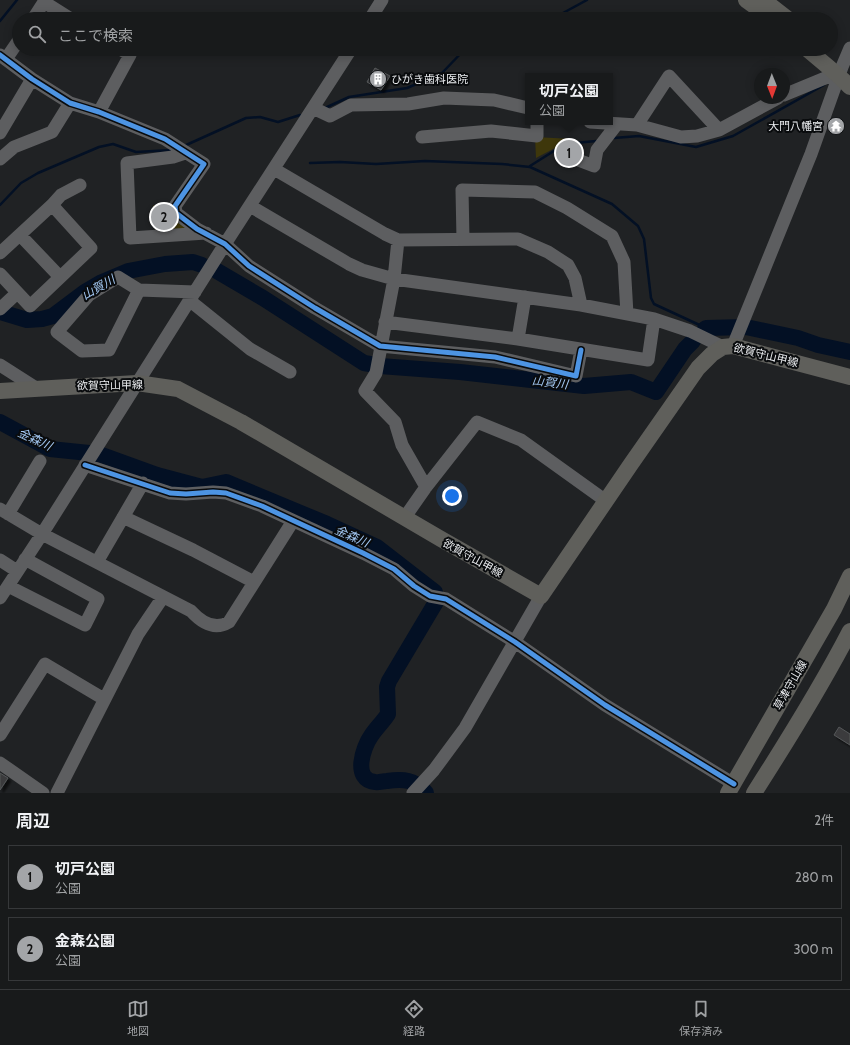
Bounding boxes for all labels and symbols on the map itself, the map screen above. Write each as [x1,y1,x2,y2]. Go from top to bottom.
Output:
north arrow [754,68,790,104]
building icon: ひがき歯科医院 [368,69,388,89]
place label: ひがき歯科医院 [391,72,468,86]
temple icon: 大門八幡宮 [826,116,846,136]
place label: 大門八幡宮 [768,119,823,133]
pin: 1 [556,138,582,168]
pin: 2 [151,202,177,232]
water label: 山賀川 [79,271,119,302]
street label: 欲賀守山甲線 [732,340,800,370]
water label: 山賀川 [531,372,571,392]
street label: 欲賀守山甲線 [77,377,143,393]
water label: 金森川 [16,425,56,454]
your location [442,486,462,506]
water label: 金森川 [332,522,373,551]
street label: 欲賀守山甲線 [441,536,505,580]
street label: 草津守山線 [770,658,810,712]

